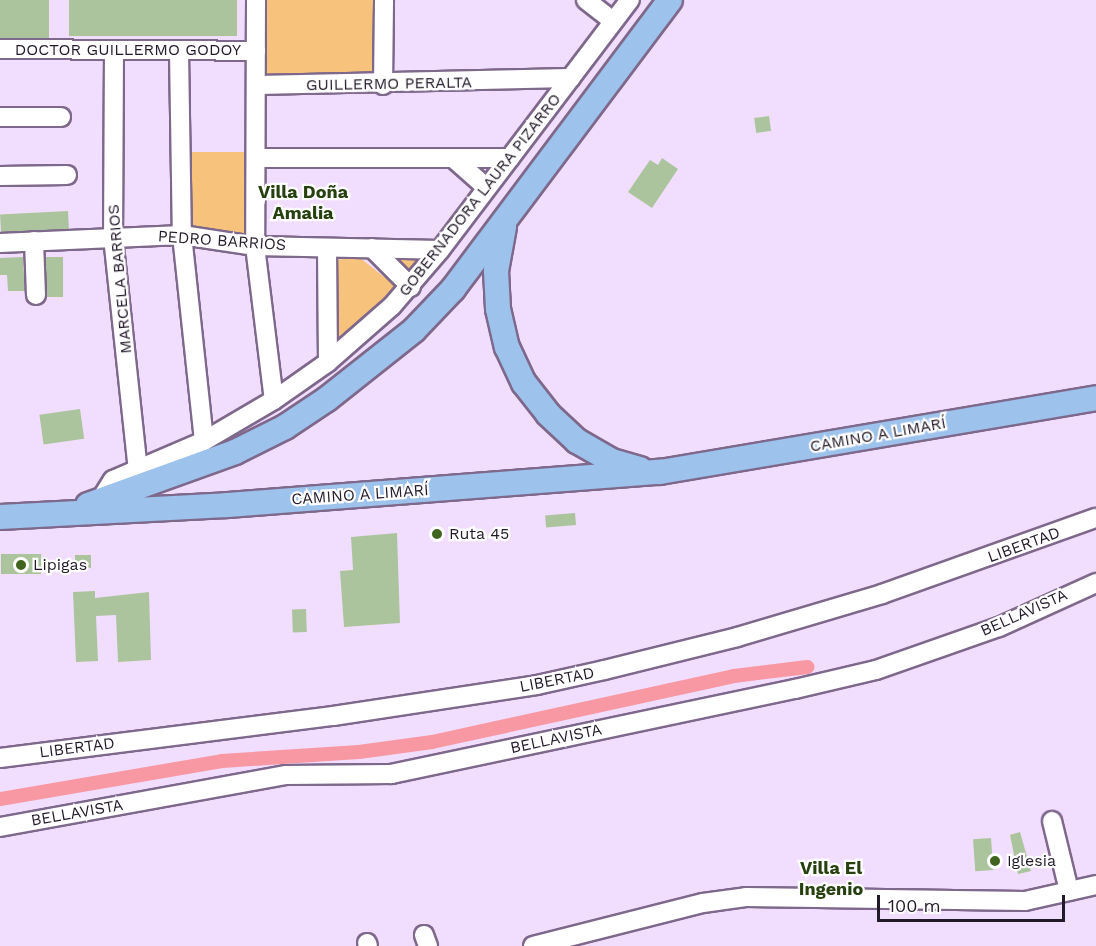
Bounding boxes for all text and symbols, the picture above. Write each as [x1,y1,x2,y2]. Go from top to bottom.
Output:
street label: DOCTOR GUILLERMO GODOY [15,40,241,60]
street label: GUILLERMO PERALTA [306,73,472,95]
street label: GOBERNADORA LAURA PIZARRO [394,89,566,301]
district label: Villa Doña Amalia [258,182,348,224]
street label: MARCELA BARRIOS [104,203,136,355]
street label: PEDRO BARRIOS [157,227,287,255]
street label: CAMINO A LIMARÍ [808,413,948,457]
street label: CAMINO A LIMARÍ [290,481,430,509]
street label: LIBERTAD [985,523,1063,567]
place label: Ruta 45 [449,524,510,544]
marker: Ruta 45 [430,527,444,541]
place label: Lipigas [33,555,87,575]
marker: Lipigas [14,558,28,572]
street label: BELLAVISTA [978,585,1070,641]
street label: LIBERTAD [518,663,596,697]
street label: BELLAVISTA [508,720,604,758]
street label: LIBERTAD [38,734,116,762]
street label: BELLAVISTA [30,795,124,831]
place label: Iglesia [1007,851,1056,871]
marker: Iglesia [988,854,1002,868]
district label: Villa El Ingenio [799,858,863,900]
scale bar [880,883,1068,921]
text: 100 m [888,895,941,916]

